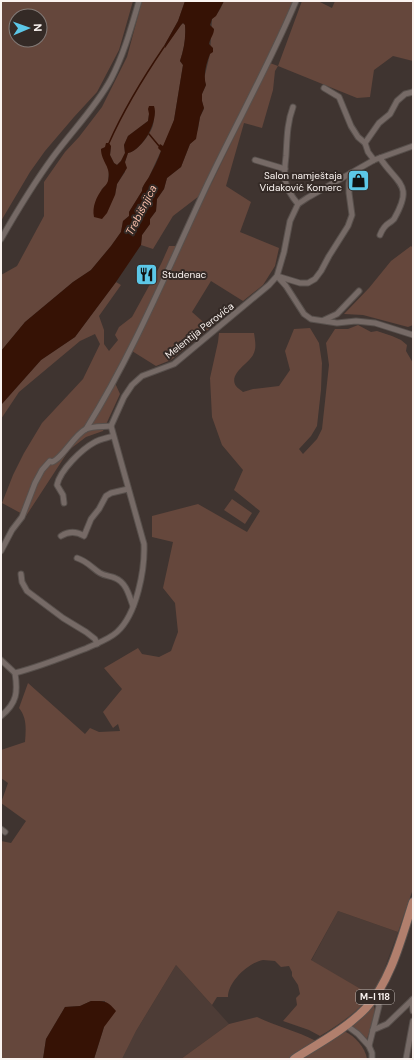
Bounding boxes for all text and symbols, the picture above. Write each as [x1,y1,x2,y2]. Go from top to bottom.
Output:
north arrow [8,8,48,48]
text: N [31,23,45,32]
shop icon: Salon namještaja Vidaković Komerc [345,168,371,194]
place label: Salon namještaja Vidaković Komerc [260,169,342,194]
water label: Trebišnjica [122,182,160,238]
restaurant icon: Studenac [133,261,159,287]
place label: Studenac [162,268,207,281]
street label: Melentija Perovića [162,299,236,361]
road number: M-I 118 [356,990,394,1004]

